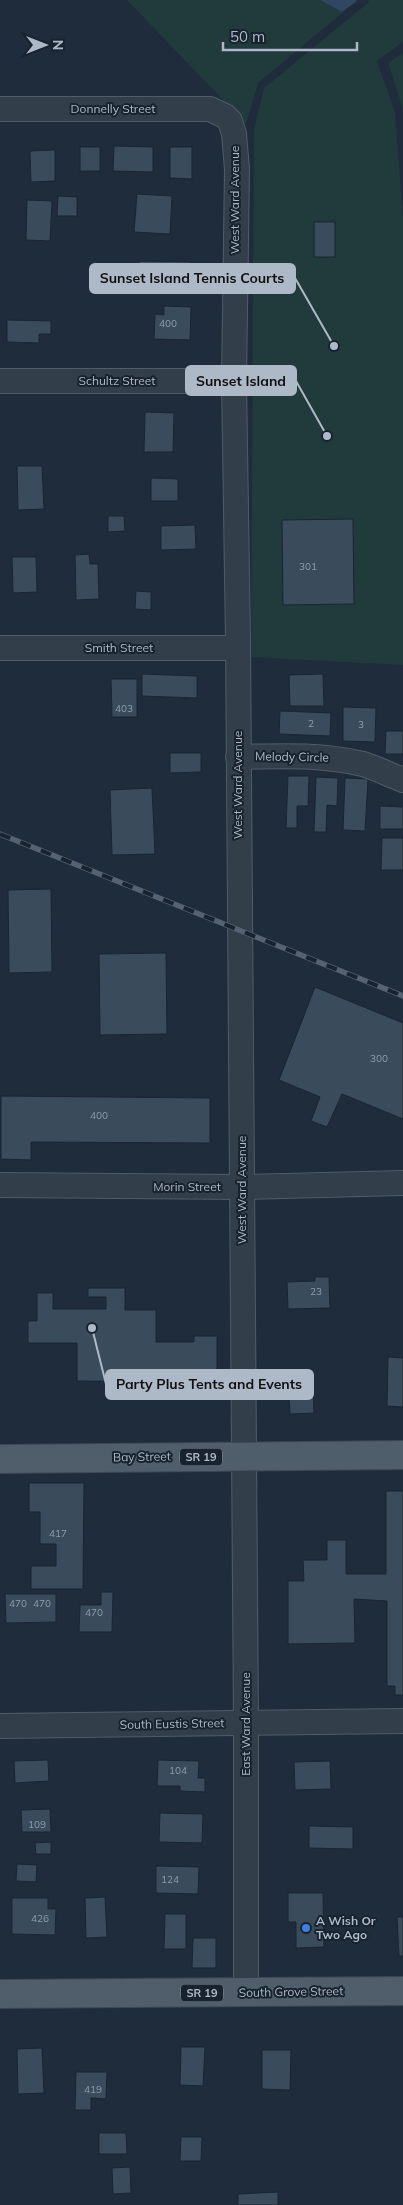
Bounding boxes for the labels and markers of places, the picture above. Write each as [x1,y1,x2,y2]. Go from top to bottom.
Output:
callout: Sunset Island Tennis Courts [90,264,295,293]
callout: Sunset Island [186,366,296,395]
callout: Party Plus Tents and Events [106,1370,313,1399]
place label: A Wish Or Two Ago [316,1913,376,1942]
marker: A Wish Or Two Ago [300,1922,312,1934]

